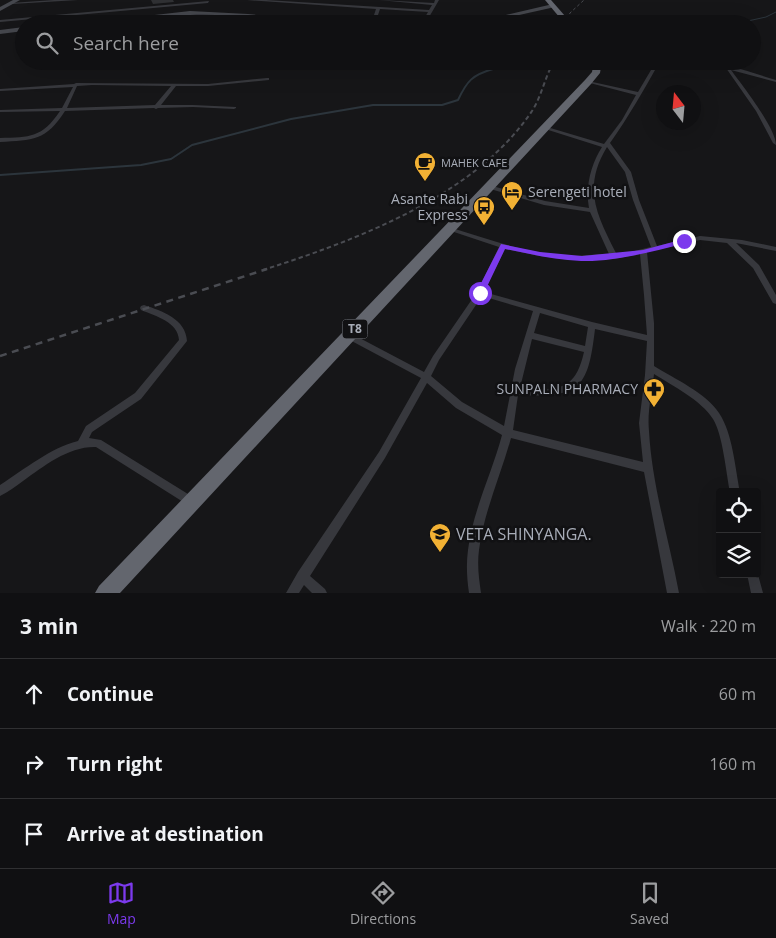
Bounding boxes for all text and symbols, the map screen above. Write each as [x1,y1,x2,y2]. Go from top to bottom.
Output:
search box [15,15,761,70]
icon: search [33,29,61,57]
text: Search here [73,30,179,56]
north arrow [656,85,701,130]
cafe icon: MAHEK CAFE [413,151,437,182]
place label: MAHEK CAFE [441,155,507,170]
hotel icon: Serengeti hotel [500,180,524,211]
place label: Serengeti hotel [528,182,627,201]
place label: Asante Rabi Express [391,189,468,224]
bus stop icon: Asante Rabi Express [472,195,496,226]
route end [673,230,696,253]
route start [469,282,492,305]
road number: T8 [342,320,368,338]
pharmacy icon: SUNPALN PHARMACY [642,377,666,408]
place label: SUNPALN PHARMACY [496,379,638,398]
map controls [716,488,761,578]
button: locate [716,488,761,533]
school or university icon: VETA SHINYANGA. [428,522,452,553]
place label: VETA SHINYANGA. [456,523,592,545]
button: layers [716,533,761,578]
text: 3 min [20,612,78,640]
text: Walk · 220 m [661,615,756,637]
icon: ahead [20,680,48,708]
text: Continue [67,681,154,707]
text: 60 m [719,683,756,705]
icon: right [20,750,48,778]
text: Turn right [67,751,162,777]
text: 160 m [710,753,756,775]
icon: arrive [20,820,48,848]
text: Arrive at destination [67,821,264,847]
tab: Map [107,879,136,928]
tab: Directions [350,879,416,928]
tab: Saved [630,879,669,928]

